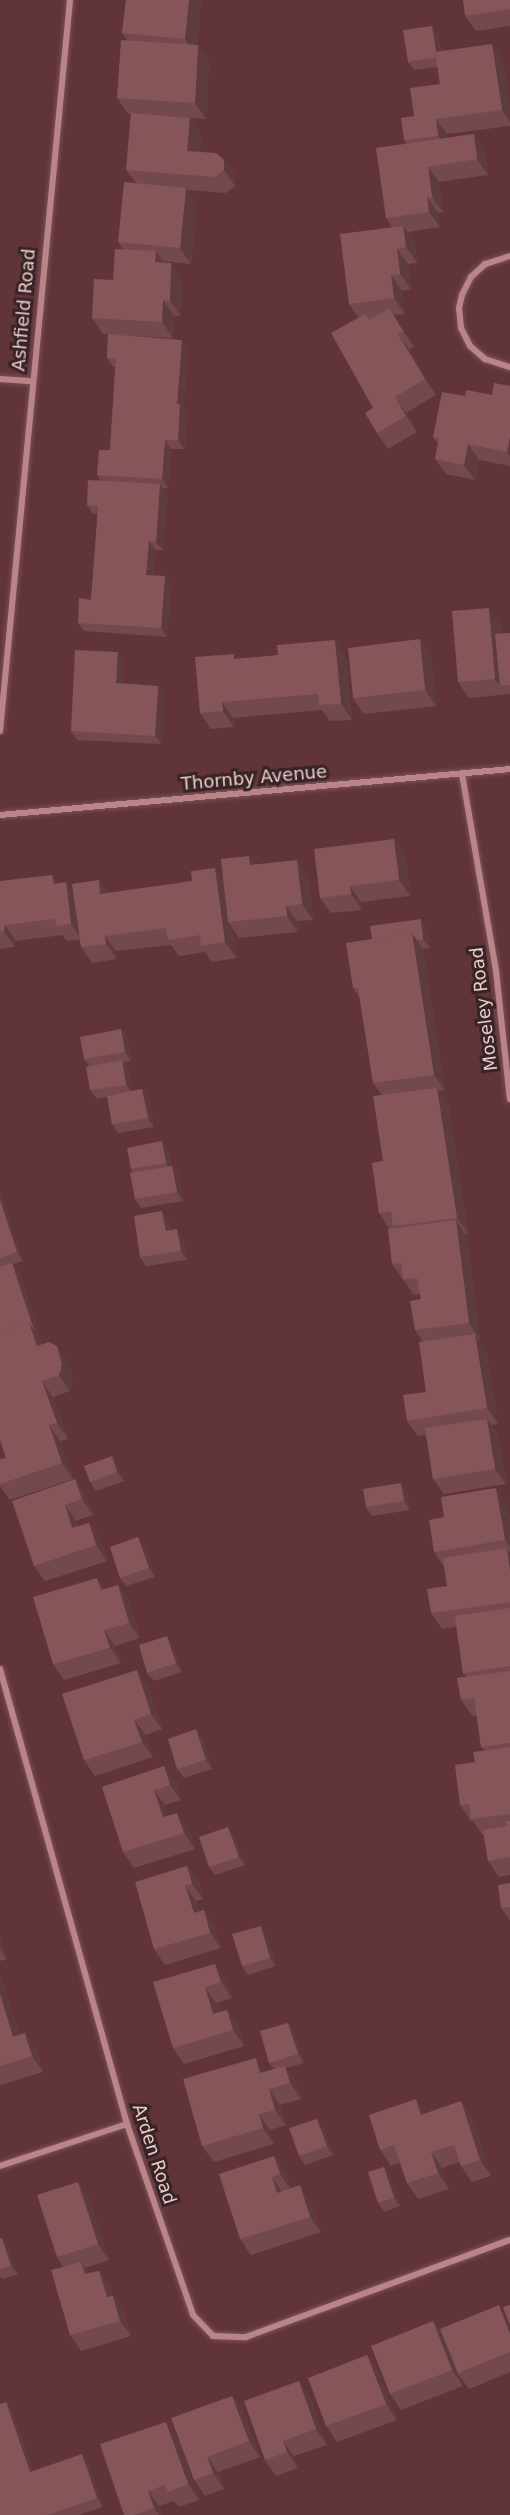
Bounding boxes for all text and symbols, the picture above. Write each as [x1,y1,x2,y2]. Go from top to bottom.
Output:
street label: Ashfield Road [8,248,40,372]
street label: Thornby Avenue [180,761,328,795]
street label: Moseley Road [466,946,502,1072]
street label: Arden Road [128,2101,180,2207]

